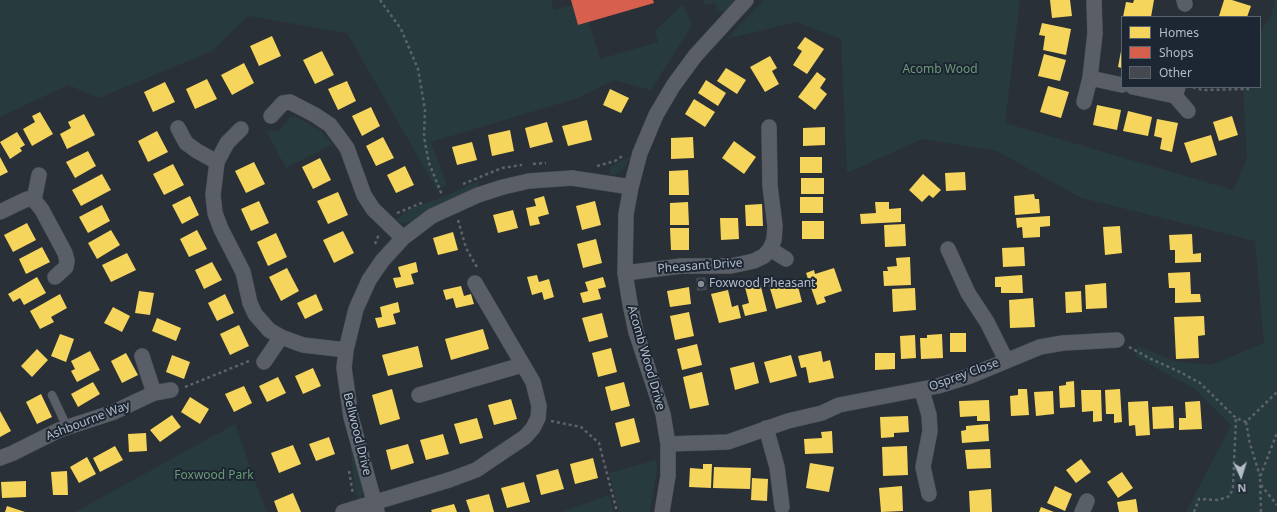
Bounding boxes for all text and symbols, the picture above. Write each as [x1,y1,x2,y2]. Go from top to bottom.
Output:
legend [1121,16,1261,88]
text: Homes [1159,24,1199,41]
text: Shops [1159,44,1193,61]
park label: Acomb Wood [902,63,978,77]
text: Other [1159,64,1192,81]
street label: Pheasant Drive [657,256,743,276]
place label: Foxwood Pheasant [709,277,815,291]
marker: Foxwood Pheasant [696,279,706,289]
street label: Acomb Wood Drive [624,304,668,412]
street label: Osprey Close [927,356,1001,394]
street label: Bellwood Drive [340,391,374,477]
street label: Ashbourne Way [44,398,132,444]
north arrow [1221,456,1261,496]
park label: Foxwood Park [174,469,254,483]
text: N [1237,481,1247,496]

